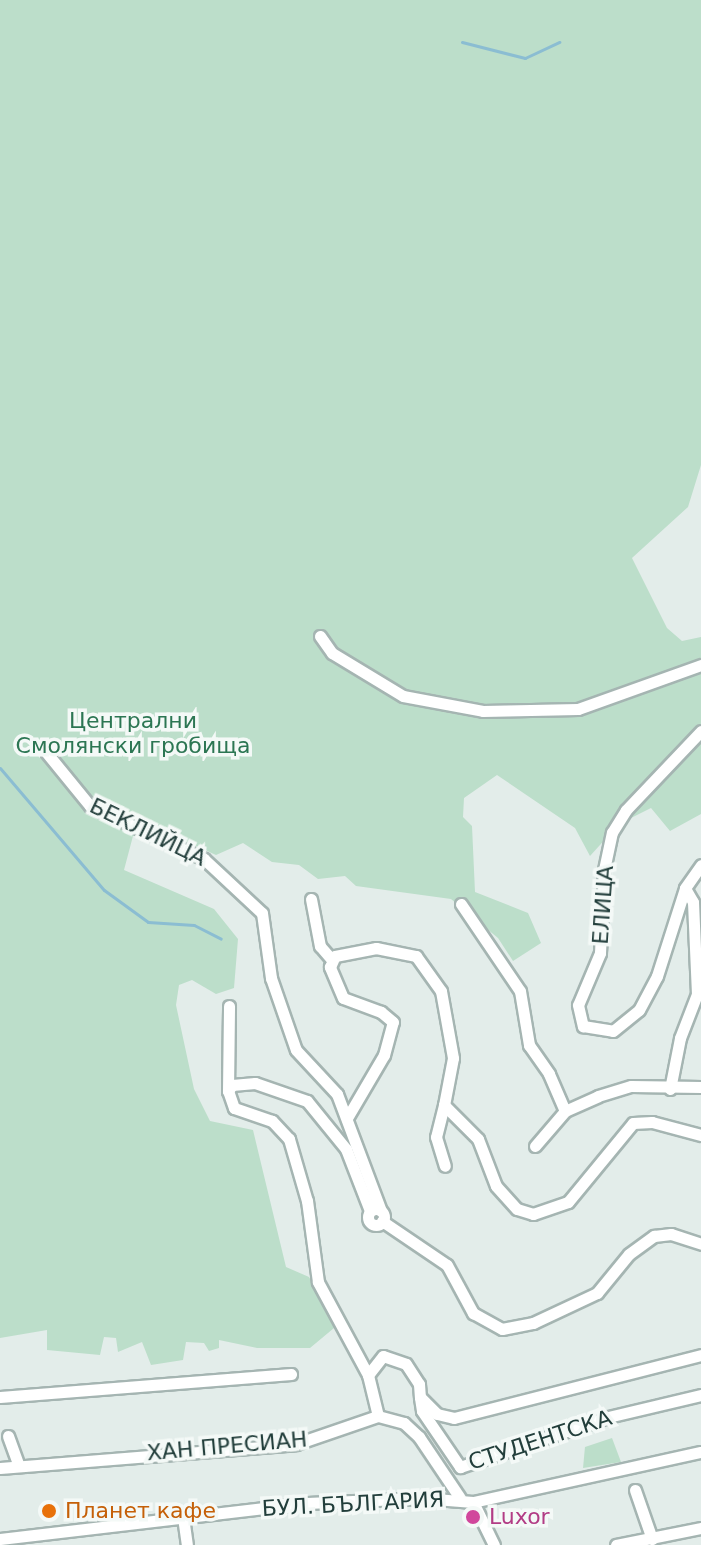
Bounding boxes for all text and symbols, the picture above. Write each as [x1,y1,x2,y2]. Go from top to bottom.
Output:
park label: Централни Смолянски гробища [16,707,250,758]
street label: БЕКЛИЙЦА [85,792,211,872]
street label: ЕЛИЦА [587,865,619,945]
street label: СТУДЕНТСКА [465,1404,615,1476]
street label: ХАН ПРЕСИАН [146,1426,308,1466]
street label: БУЛ. БЪЛГАРИЯ [261,1486,445,1522]
place label: Планет кафе [65,1498,216,1524]
marker: Планет кафе [40,1502,58,1520]
place label: Luxor [489,1504,550,1530]
marker: Luxor [464,1508,482,1526]

